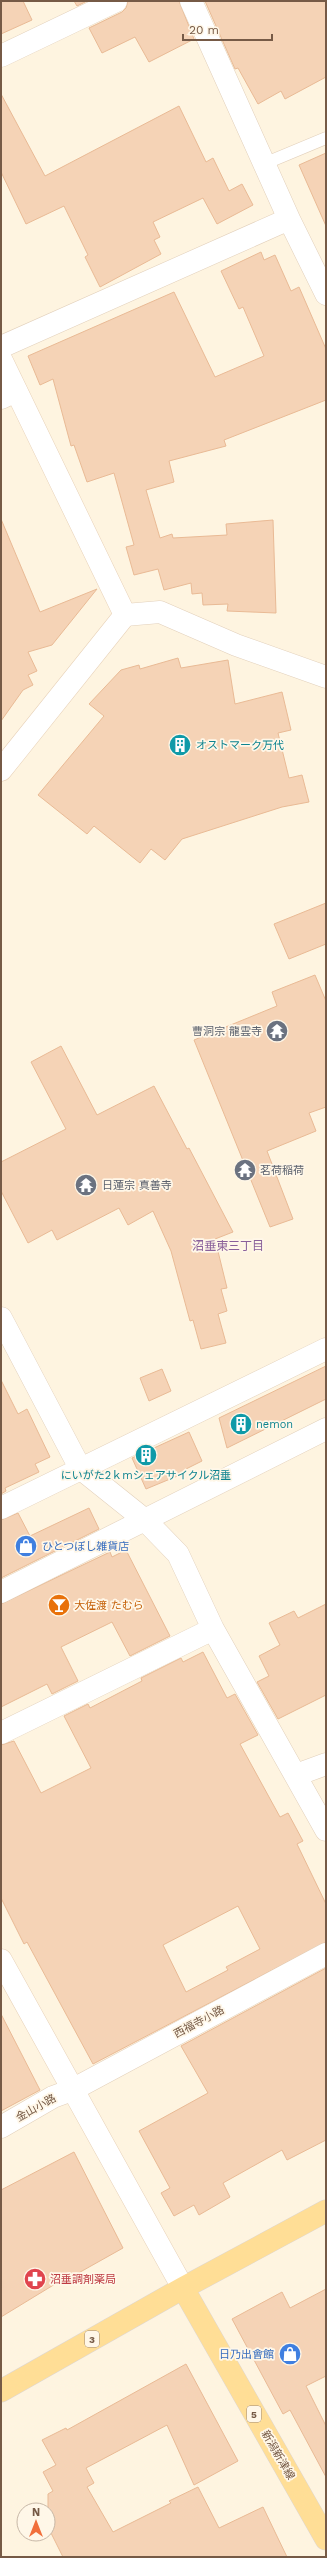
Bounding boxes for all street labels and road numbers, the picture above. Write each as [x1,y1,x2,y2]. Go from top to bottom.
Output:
street label: 西福寺小路 [172,2003,226,2041]
street label: 金山小路 [14,2092,58,2124]
road number: 3 [85,2331,99,2347]
road number: 5 [247,2406,261,2422]
street label: 新潟新津線 [259,2428,297,2482]

